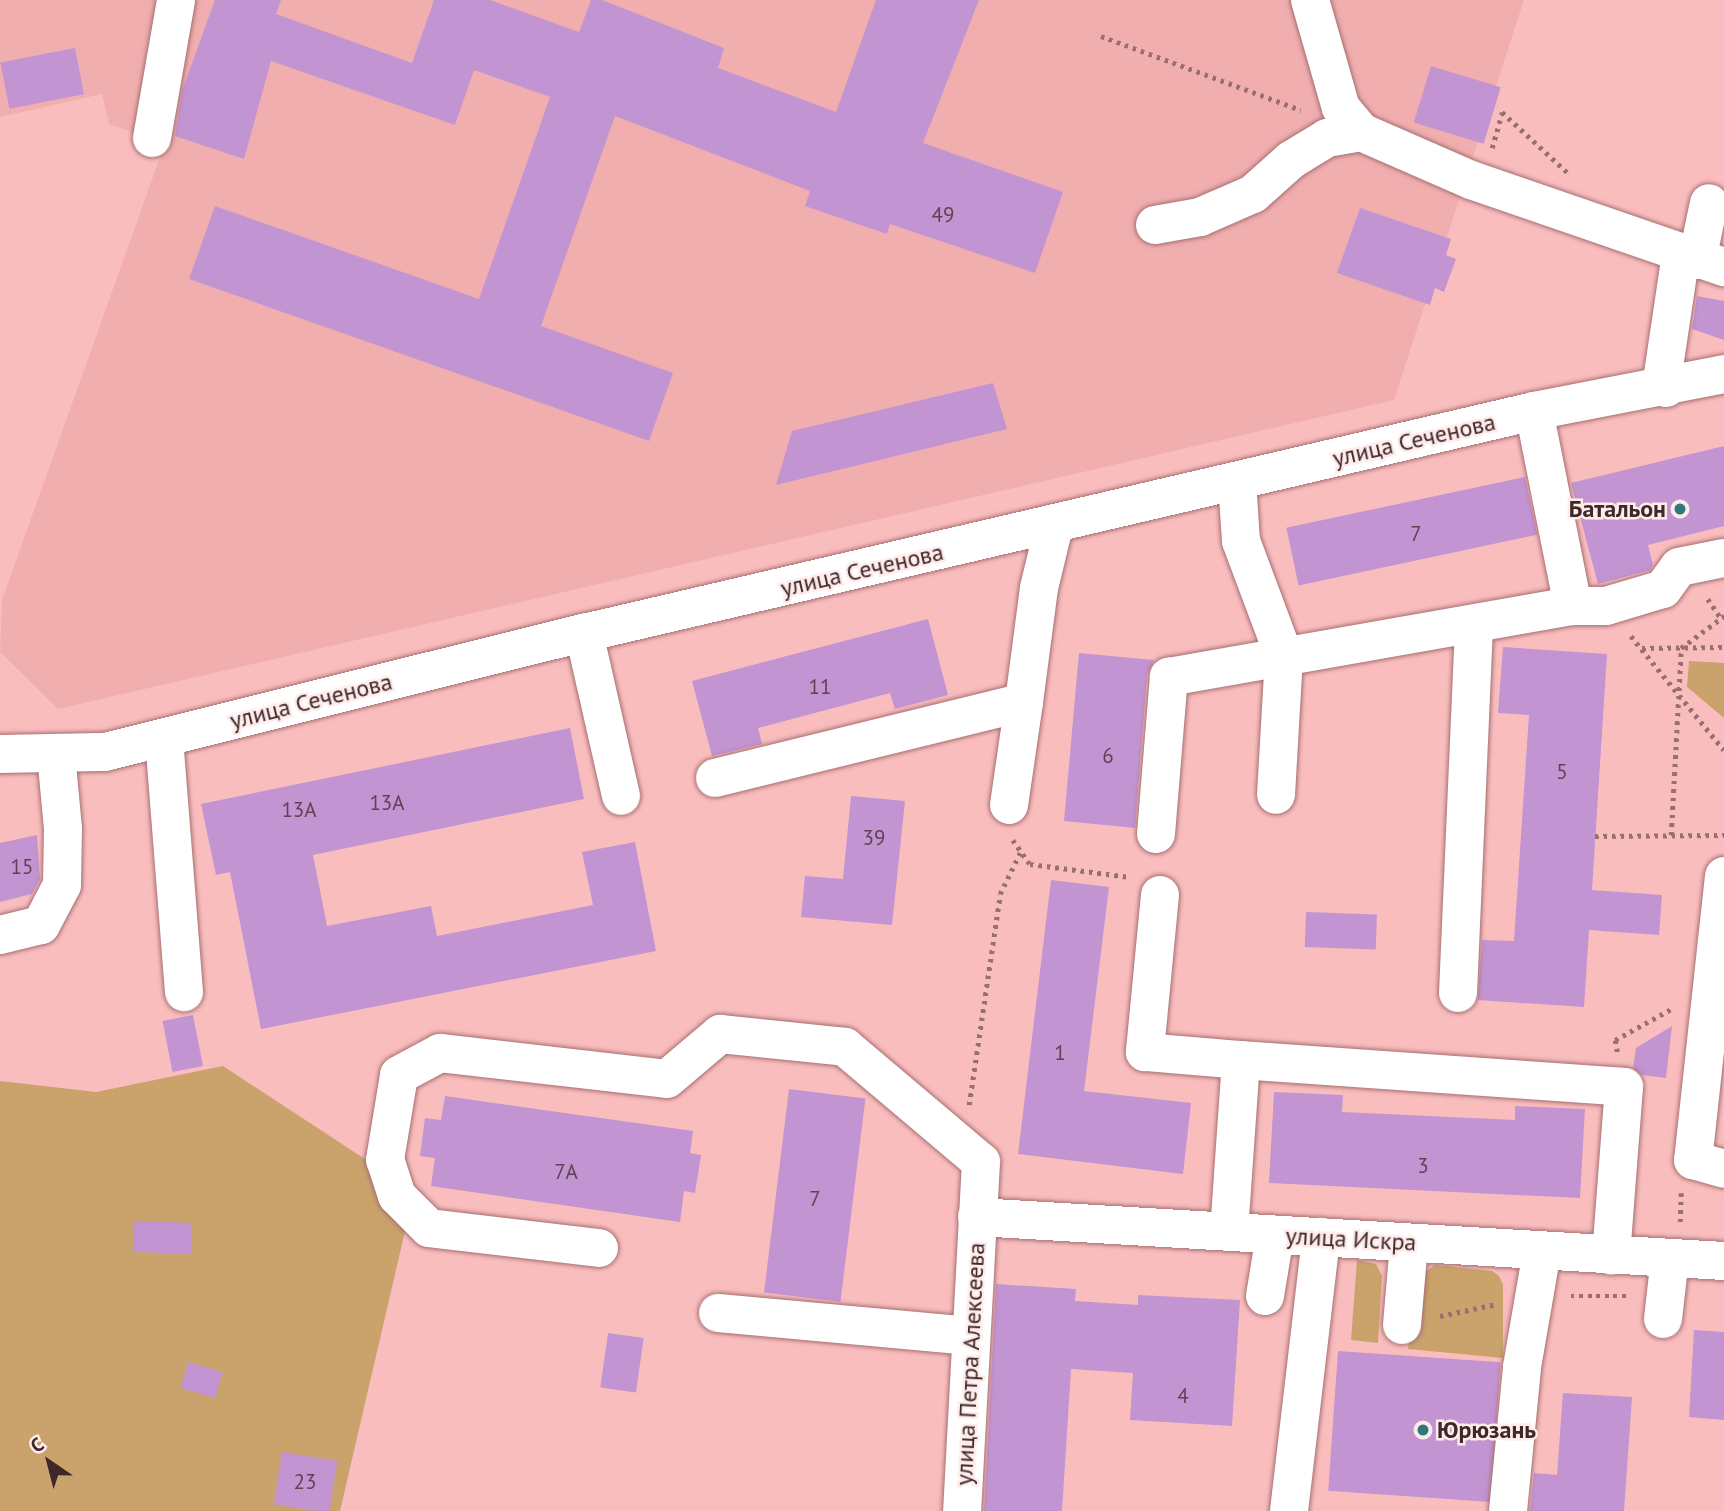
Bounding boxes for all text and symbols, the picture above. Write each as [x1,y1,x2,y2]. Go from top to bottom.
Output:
house number: 49 [932,202,954,228]
street label: улица Сеченова [1330,407,1498,473]
place label: Батальон [1569,495,1666,523]
marker: Батальон [1672,501,1688,517]
house number: 7 [1410,521,1422,547]
street label: улица Сеченова [778,537,946,603]
street label: улица Сеченова [227,667,395,735]
house number: 11 [809,674,831,700]
house number: 6 [1102,743,1114,769]
house number: 5 [1556,759,1568,785]
house number: 13А [369,790,405,816]
house number: 13А [281,797,317,823]
house number: 39 [863,825,885,851]
house number: 15 [11,854,33,880]
house number: 1 [1054,1040,1066,1066]
house number: 3 [1417,1153,1429,1179]
house number: 7А [554,1159,578,1185]
house number: 7 [809,1186,821,1212]
street label: улица Искра [1285,1221,1417,1257]
street label: улица Петра Алексеева [949,1241,991,1487]
house number: 4 [1177,1383,1189,1409]
place label: Юрюзань [1437,1416,1536,1444]
marker: Юрюзань [1415,1422,1431,1438]
north arrow [14,1427,84,1497]
text: С [26,1432,48,1458]
house number: 23 [294,1469,316,1495]

